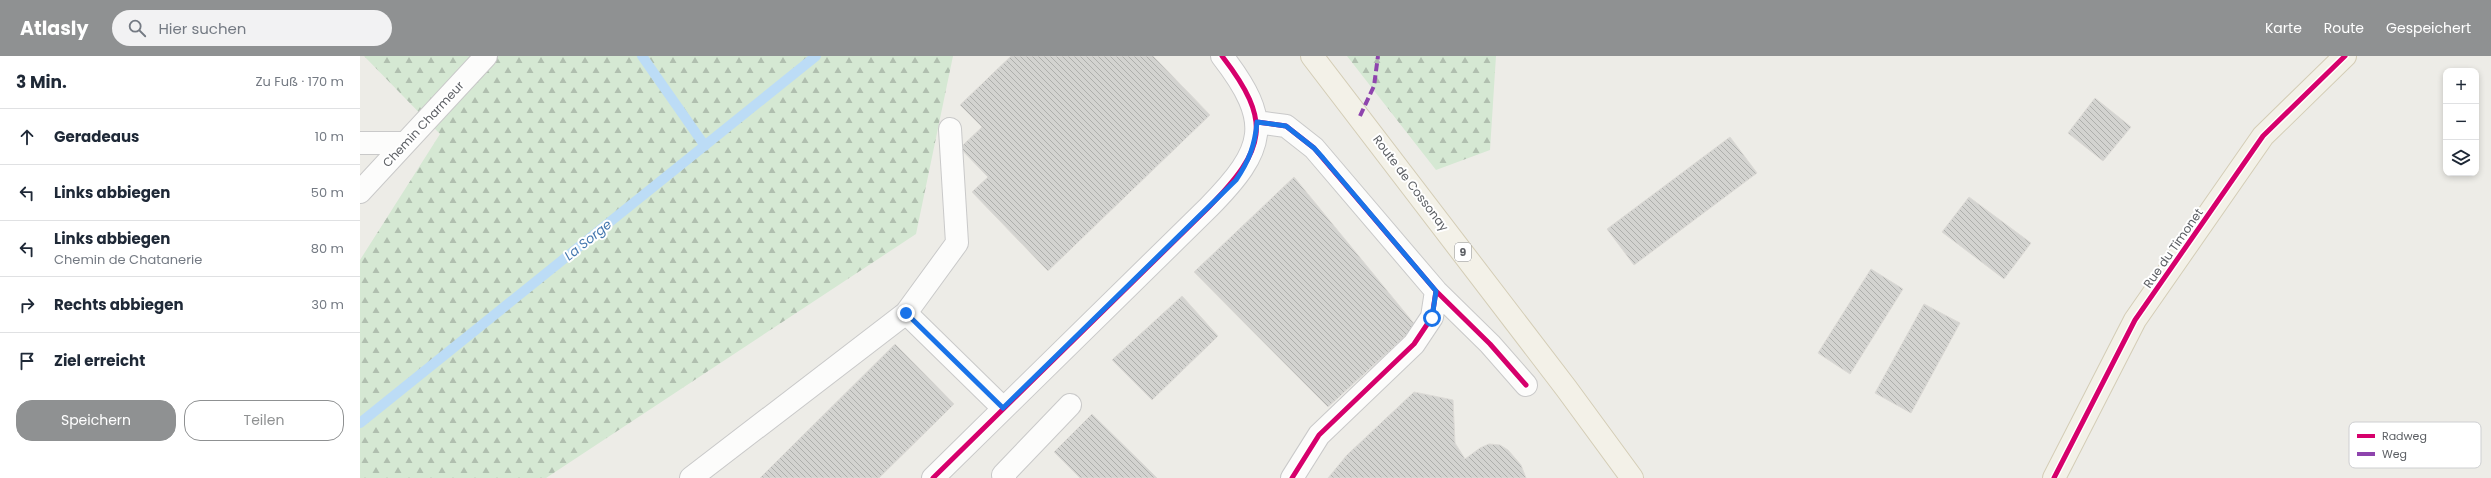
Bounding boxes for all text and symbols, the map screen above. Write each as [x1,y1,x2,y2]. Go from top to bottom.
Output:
search box [112,10,392,46]
text: Atlasly [20,15,88,42]
icon: search [126,17,148,39]
text: Hier suchen [158,18,246,39]
text: Karte [2265,18,2302,38]
text: Route [2324,18,2364,38]
text: Gespeichert [2386,18,2471,38]
map controls [2443,68,2479,176]
button: + [2443,68,2479,104]
text: 3 Min. [16,70,67,94]
text: Zu Fuß · 170 m [255,72,344,91]
street label: Chemin Charmeur [379,77,468,171]
button: − [2443,104,2479,140]
icon: ahead [16,126,38,148]
text: Geradeaus [54,126,139,147]
text: 10 m [315,127,344,146]
street label: Route de Cossonay [1369,132,1453,235]
button: layers [2443,140,2479,176]
icon: left [16,182,38,204]
text: Links abbiegen [54,182,170,203]
text: 50 m [311,183,344,202]
street label: Rue du Timonet [2139,205,2207,291]
water label: La Sorge [560,215,616,265]
text: Links abbiegen [54,228,170,249]
icon: left [16,238,38,260]
text: 80 m [311,239,344,258]
road number: 9 [1455,243,1471,261]
text: Chemin de Chatanerie [54,250,202,269]
icon: right [16,294,38,316]
text: Rechts abbiegen [54,294,184,315]
text: 30 m [311,295,344,314]
route end [897,304,915,322]
route start [1423,309,1441,327]
icon: arrive [16,350,38,372]
text: Ziel erreicht [54,350,145,371]
button: Speichern [16,400,176,441]
button: Teilen [184,400,344,441]
legend [2349,422,2481,468]
text: Radweg [2382,428,2427,444]
text: Weg [2382,446,2407,462]

